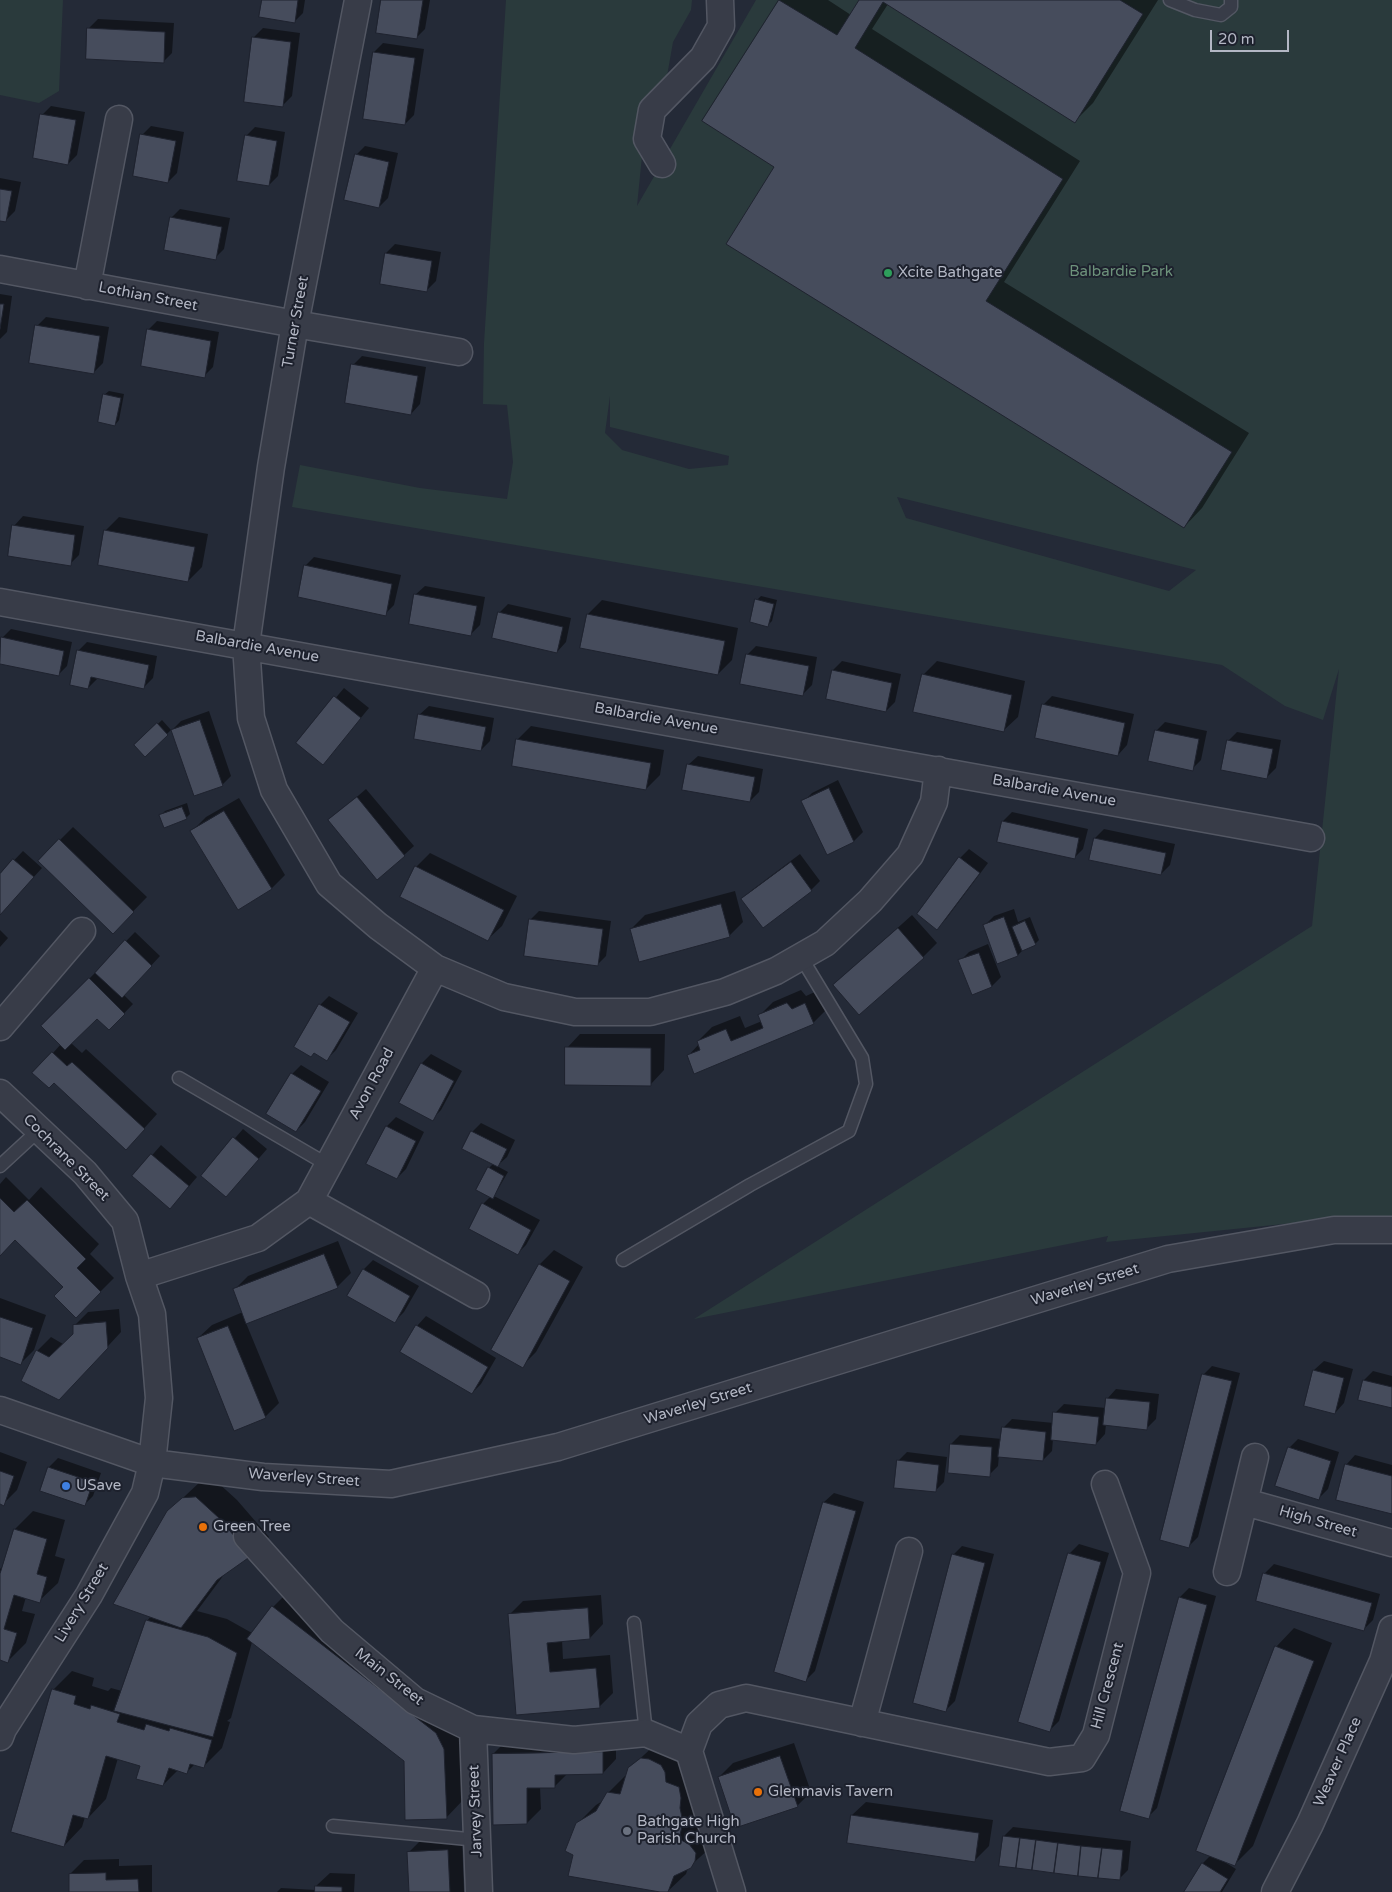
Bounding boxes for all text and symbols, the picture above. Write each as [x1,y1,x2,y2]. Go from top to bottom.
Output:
scale bar [1212,20,1291,52]
text: 20 m [1218,30,1255,48]
park label: Balbardie Park [1069,263,1173,281]
place label: Xcite Bathgate [898,264,1003,282]
marker: Xcite Bathgate [882,267,894,279]
street label: Turner Street [279,275,313,369]
street label: Lothian Street [97,279,199,315]
street label: Balbardie Avenue [194,627,320,667]
street label: Balbardie Avenue [593,699,719,739]
street label: Balbardie Avenue [991,771,1117,811]
street label: Avon Road [346,1045,398,1123]
street label: Cochrane Street [19,1111,113,1205]
street label: Waverley Street [1029,1260,1141,1310]
street label: Waverley Street [642,1379,754,1429]
street label: Waverley Street [248,1465,360,1491]
place label: USave [76,1477,121,1495]
marker: USave [60,1480,72,1492]
street label: High Street [1277,1502,1359,1542]
place label: Green Tree [213,1518,291,1536]
marker: Green Tree [197,1521,209,1533]
street label: Livery Street [51,1560,113,1646]
street label: Hill Crescent [1088,1641,1128,1731]
street label: Main Street [351,1644,427,1710]
street label: Weaver Place [1310,1715,1366,1809]
street label: Jarvey Street [465,1765,487,1857]
place label: Glenmavis Tavern [768,1783,893,1801]
marker: Glenmavis Tavern [752,1786,764,1798]
place label: Bathgate High Parish Church [637,1813,740,1848]
marker: Bathgate High Parish Church [621,1825,633,1837]

